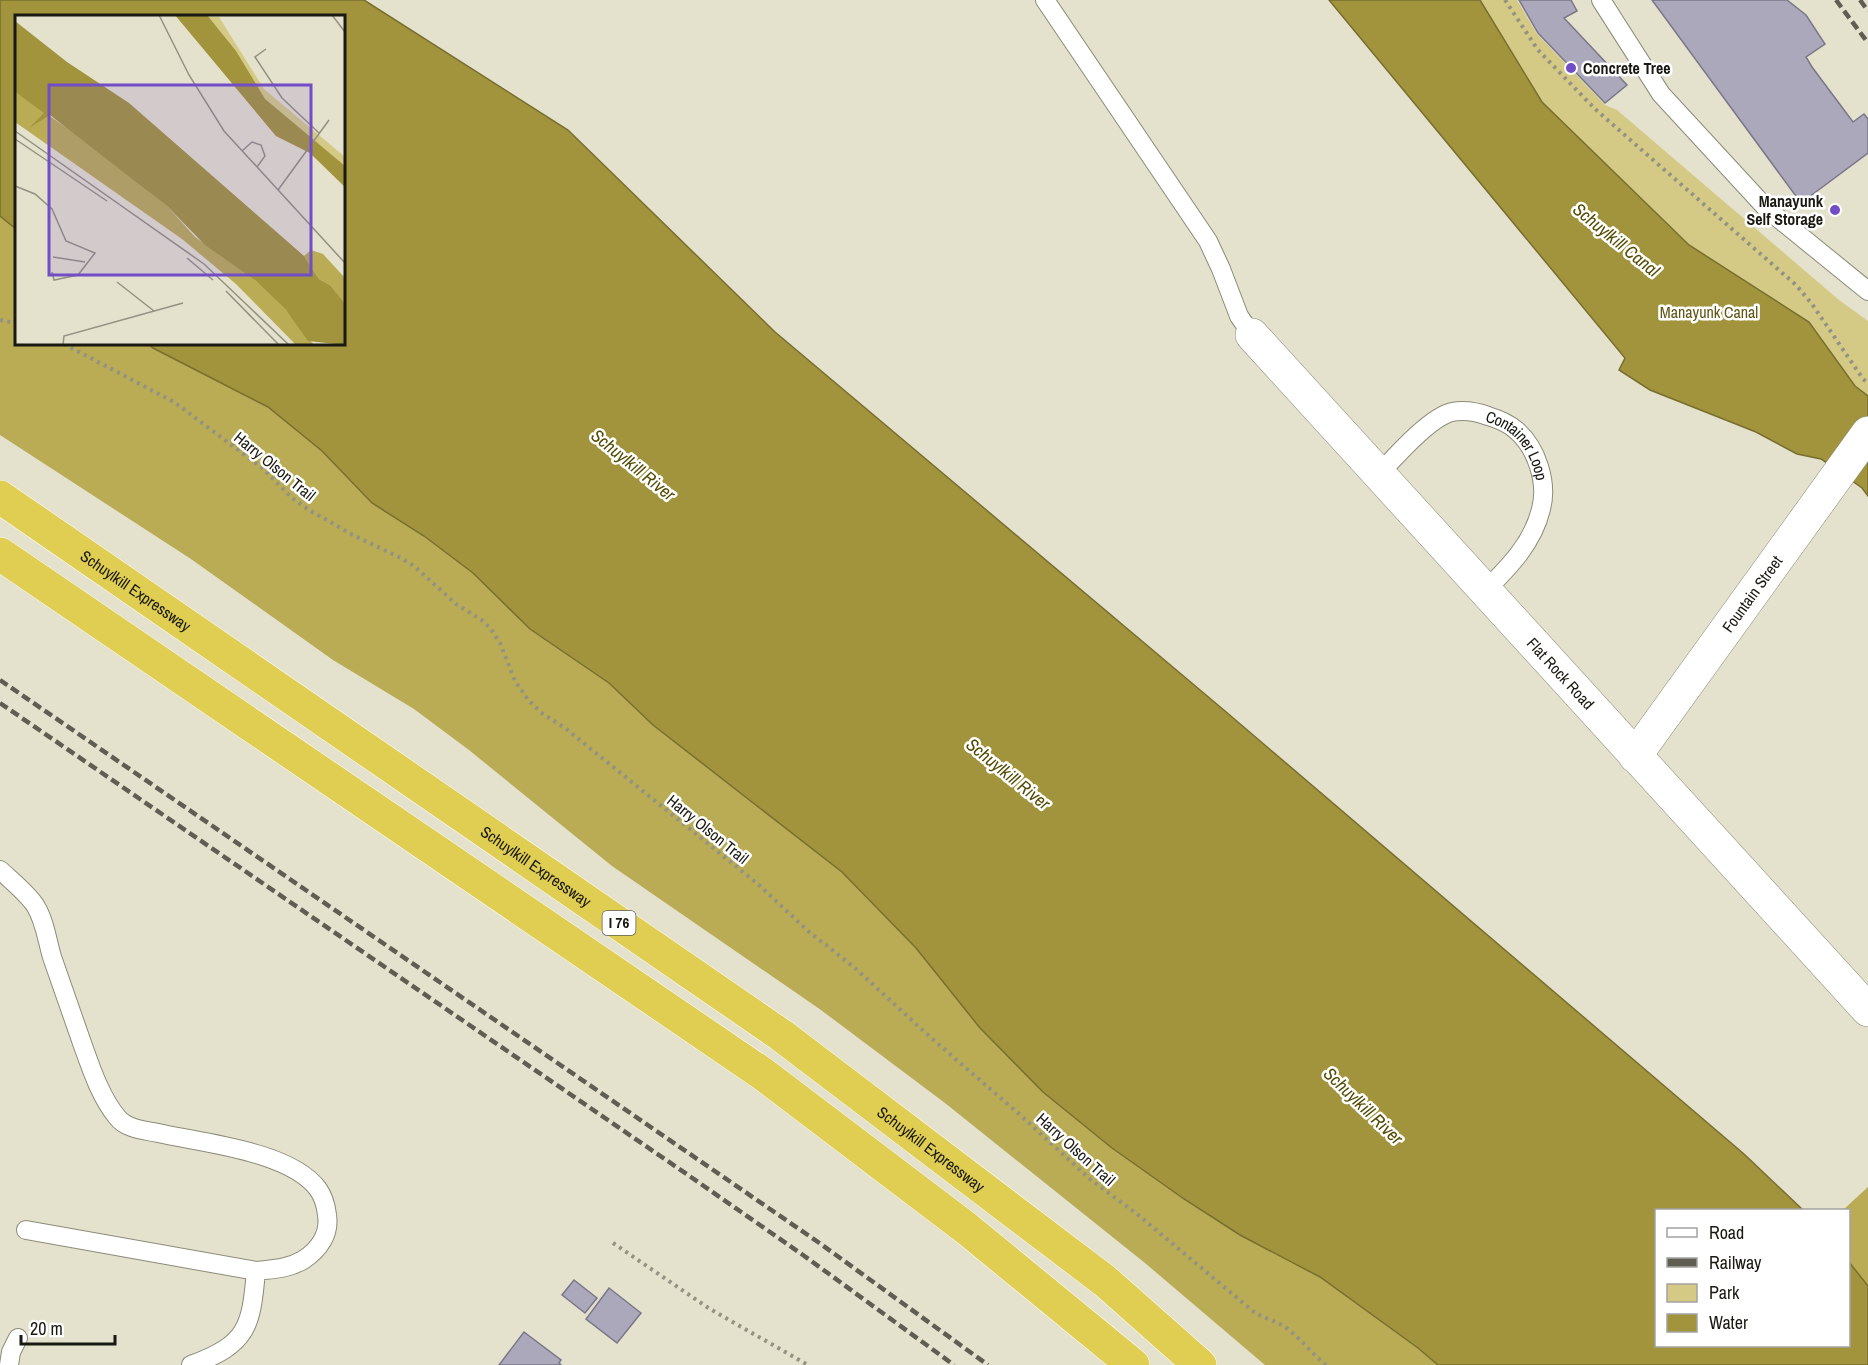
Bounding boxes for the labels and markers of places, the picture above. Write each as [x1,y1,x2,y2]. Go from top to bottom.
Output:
place label: Concrete Tree [1583,57,1671,79]
marker: Concrete Tree [1564,61,1578,75]
place label: Manayunk Self Storage [1746,190,1824,230]
marker: Manayunk Self Storage [1828,203,1842,217]

